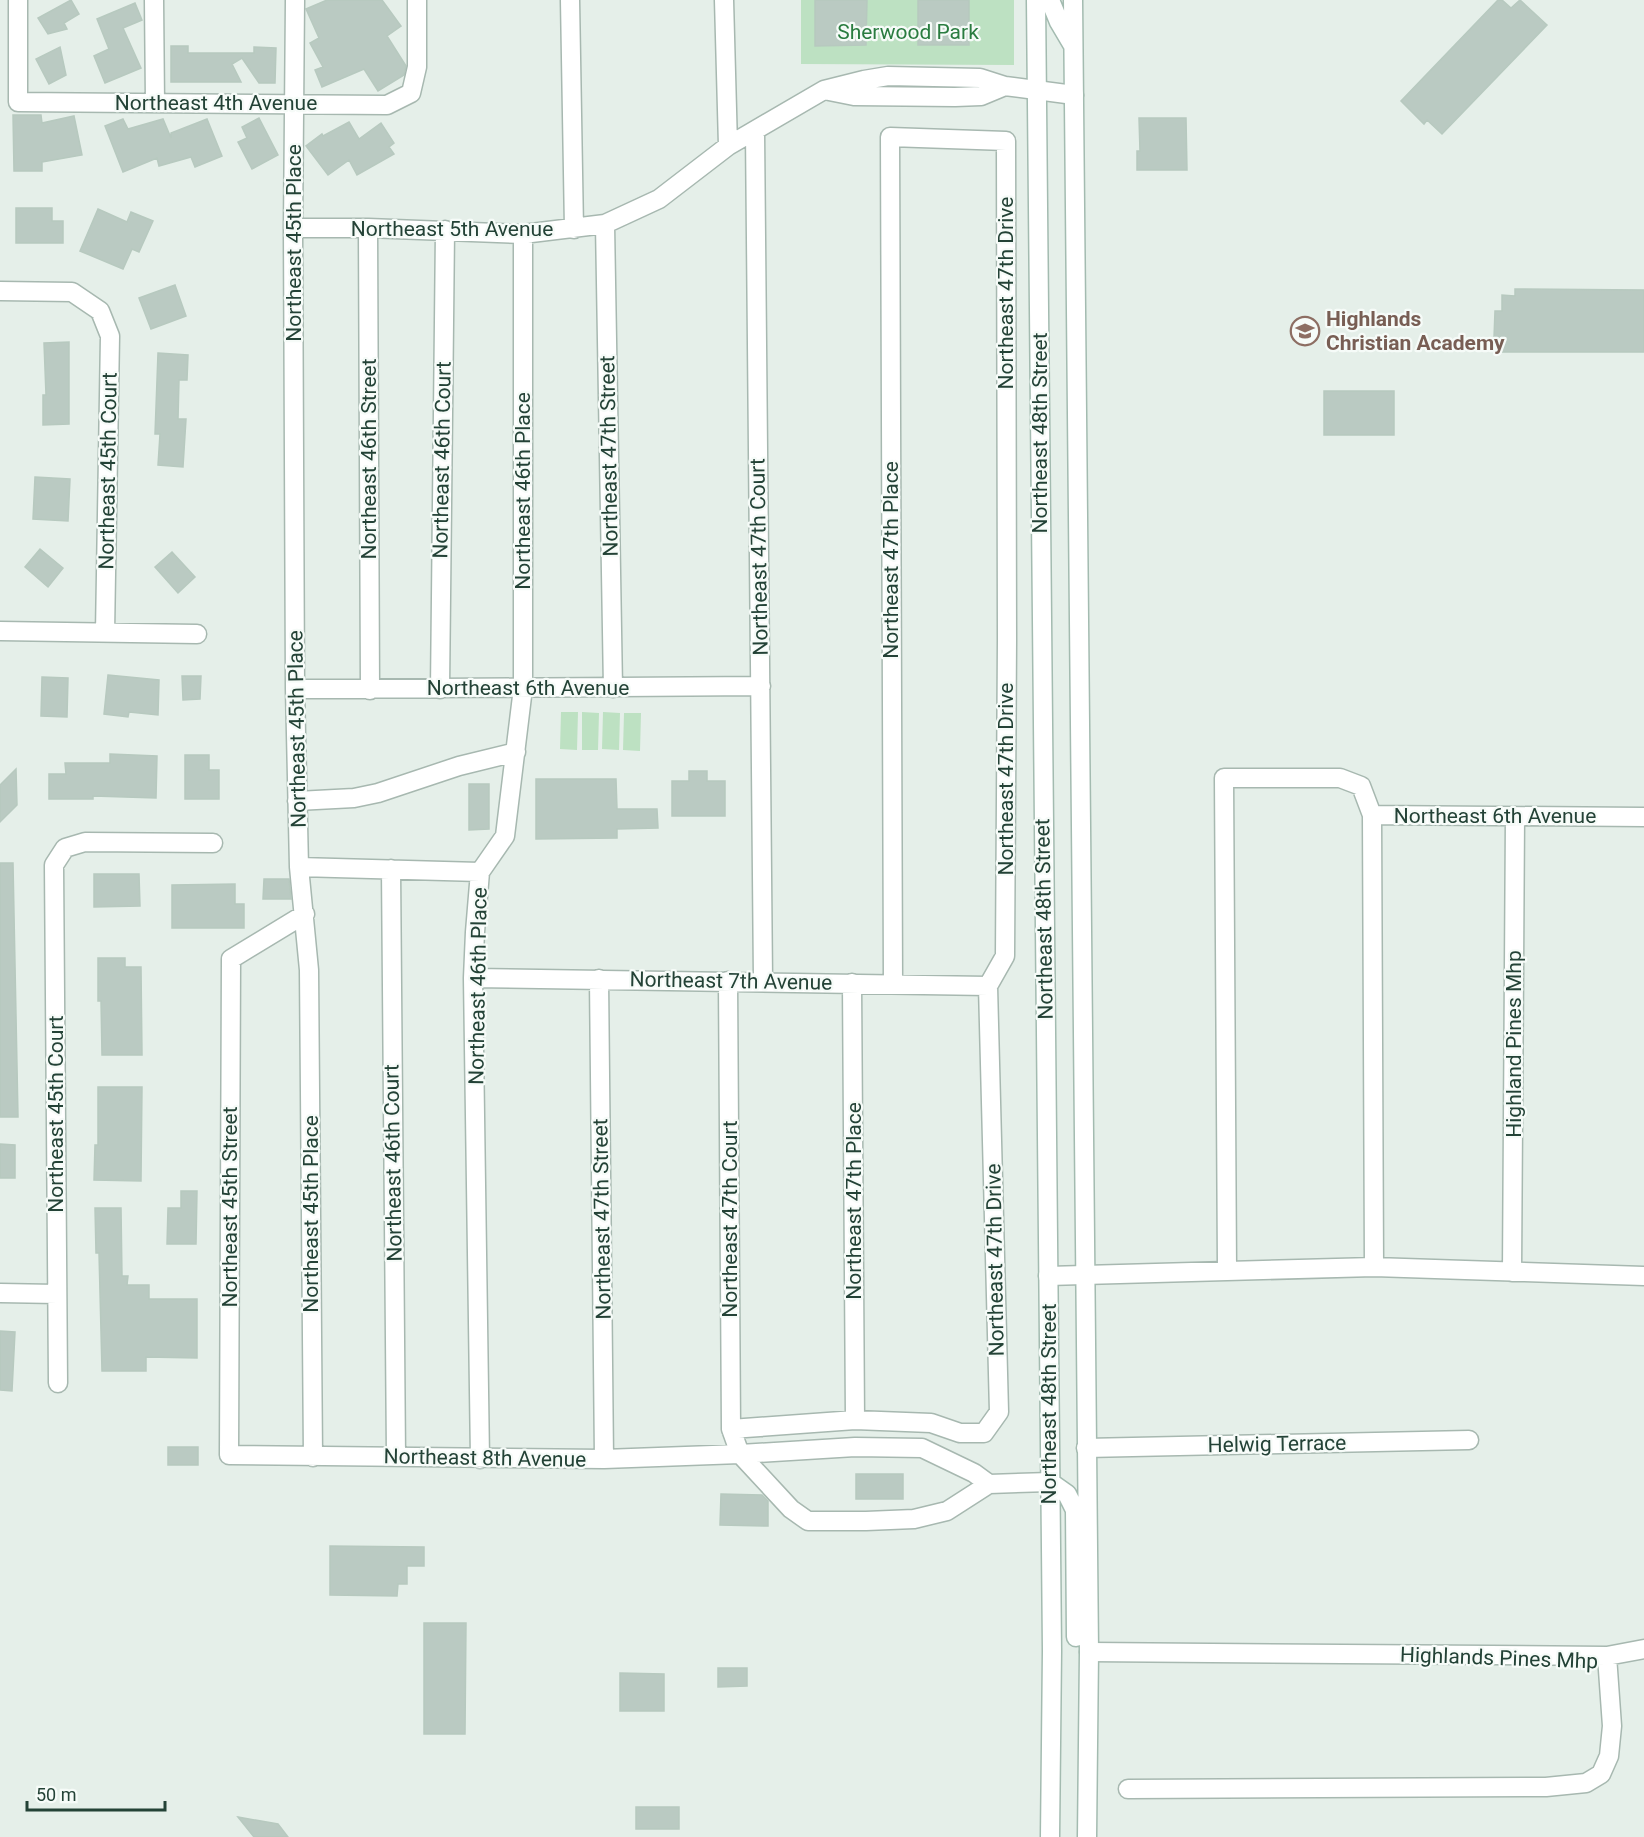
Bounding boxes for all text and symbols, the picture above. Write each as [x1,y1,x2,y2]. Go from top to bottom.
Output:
park label: Sherwood Park [837,20,979,44]
street label: Northeast 4th Avenue [115,91,317,115]
street label: Northeast 45th Place [282,144,306,342]
street label: Northeast 47th Drive [994,197,1018,389]
street label: Northeast 5th Avenue [351,217,553,241]
place label: Highlands Christian Academy [1326,307,1505,355]
school or university icon: Highlands Christian Academy [1289,315,1321,347]
street label: Northeast 48th Street [1028,332,1052,534]
street label: Northeast 47th Street [595,355,623,557]
street label: Northeast 46th Street [357,358,381,560]
street label: Northeast 46th Court [428,361,456,559]
street label: Northeast 45th Court [94,372,122,570]
street label: Northeast 46th Place [511,392,535,590]
street label: Northeast 47th Court [745,458,773,656]
street label: Northeast 47th Place [879,461,903,659]
street label: Northeast 45th Place [283,630,311,828]
street label: Northeast 6th Avenue [427,676,629,700]
street label: Northeast 47th Drive [994,683,1018,875]
street label: Northeast 6th Avenue [1394,804,1596,828]
street label: Northeast 48th Street [1030,818,1058,1020]
street label: Northeast 46th Place [464,887,492,1085]
street label: Highland Pines Mhp [1502,950,1526,1138]
street label: Northeast 7th Avenue [629,967,833,995]
street label: Northeast 45th Court [44,1015,68,1213]
street label: Northeast 46th Court [379,1064,407,1262]
street label: Northeast 47th Place [842,1102,866,1300]
street label: Northeast 45th Street [218,1106,242,1308]
street label: Northeast 45th Place [299,1115,323,1313]
street label: Northeast 47th Street [588,1118,616,1320]
street label: Northeast 47th Court [718,1120,742,1318]
street label: Northeast 47th Drive [981,1163,1009,1357]
street label: Northeast 48th Street [1037,1303,1061,1505]
street label: Helwig Terrace [1207,1431,1347,1457]
street label: Northeast 8th Avenue [383,1444,587,1472]
street label: Highlands Pines Mhp [1399,1643,1599,1673]
scale bar [27,1774,165,1812]
text: 50 m [36,1784,76,1805]

